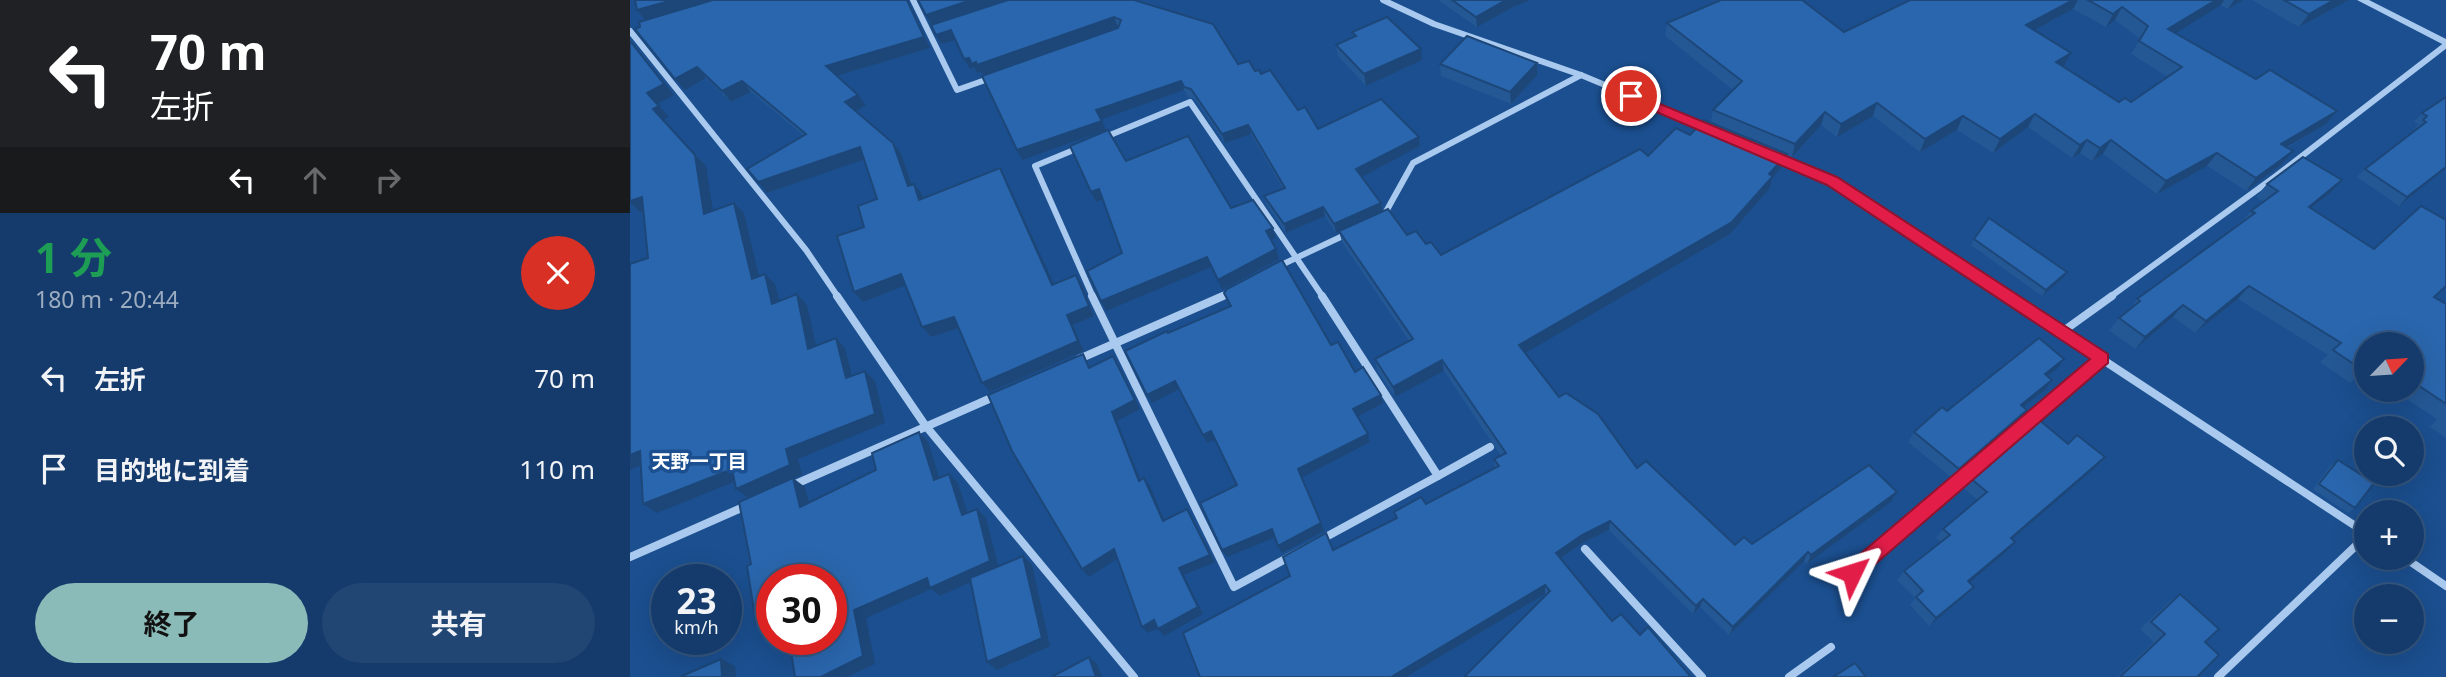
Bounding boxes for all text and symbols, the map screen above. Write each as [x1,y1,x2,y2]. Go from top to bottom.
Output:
text: 70 m [150,18,267,84]
icon: left [35,28,126,119]
pin [1601,66,1661,126]
icon: arrive [1612,77,1650,115]
text: 左折 [150,84,214,127]
icon: left [223,161,261,199]
icon: ahead [296,161,334,199]
icon: right [369,161,407,199]
text: 1 分 [35,228,112,285]
button: close [521,236,595,310]
text: 180 m · 20:44 [35,283,179,315]
north arrow [2354,332,2424,402]
map controls [2354,332,2424,654]
icon: left [35,359,73,397]
text: 70 m [534,360,595,396]
text: 左折 [94,361,146,397]
button: search [2354,416,2424,486]
district label: 天野一丁目 [651,448,747,474]
icon: arrive [35,450,73,488]
text: 110 m [519,451,595,487]
text: 目的地に到着 [94,452,250,488]
button: + [2354,500,2424,570]
position arrow [1815,536,1889,610]
speed limit sign: 30 [756,564,847,655]
text: 23 [676,577,717,624]
button: 終了 [35,583,308,663]
button: 共有 [322,583,595,663]
button: − [2354,584,2424,654]
text: km/h [674,615,719,639]

